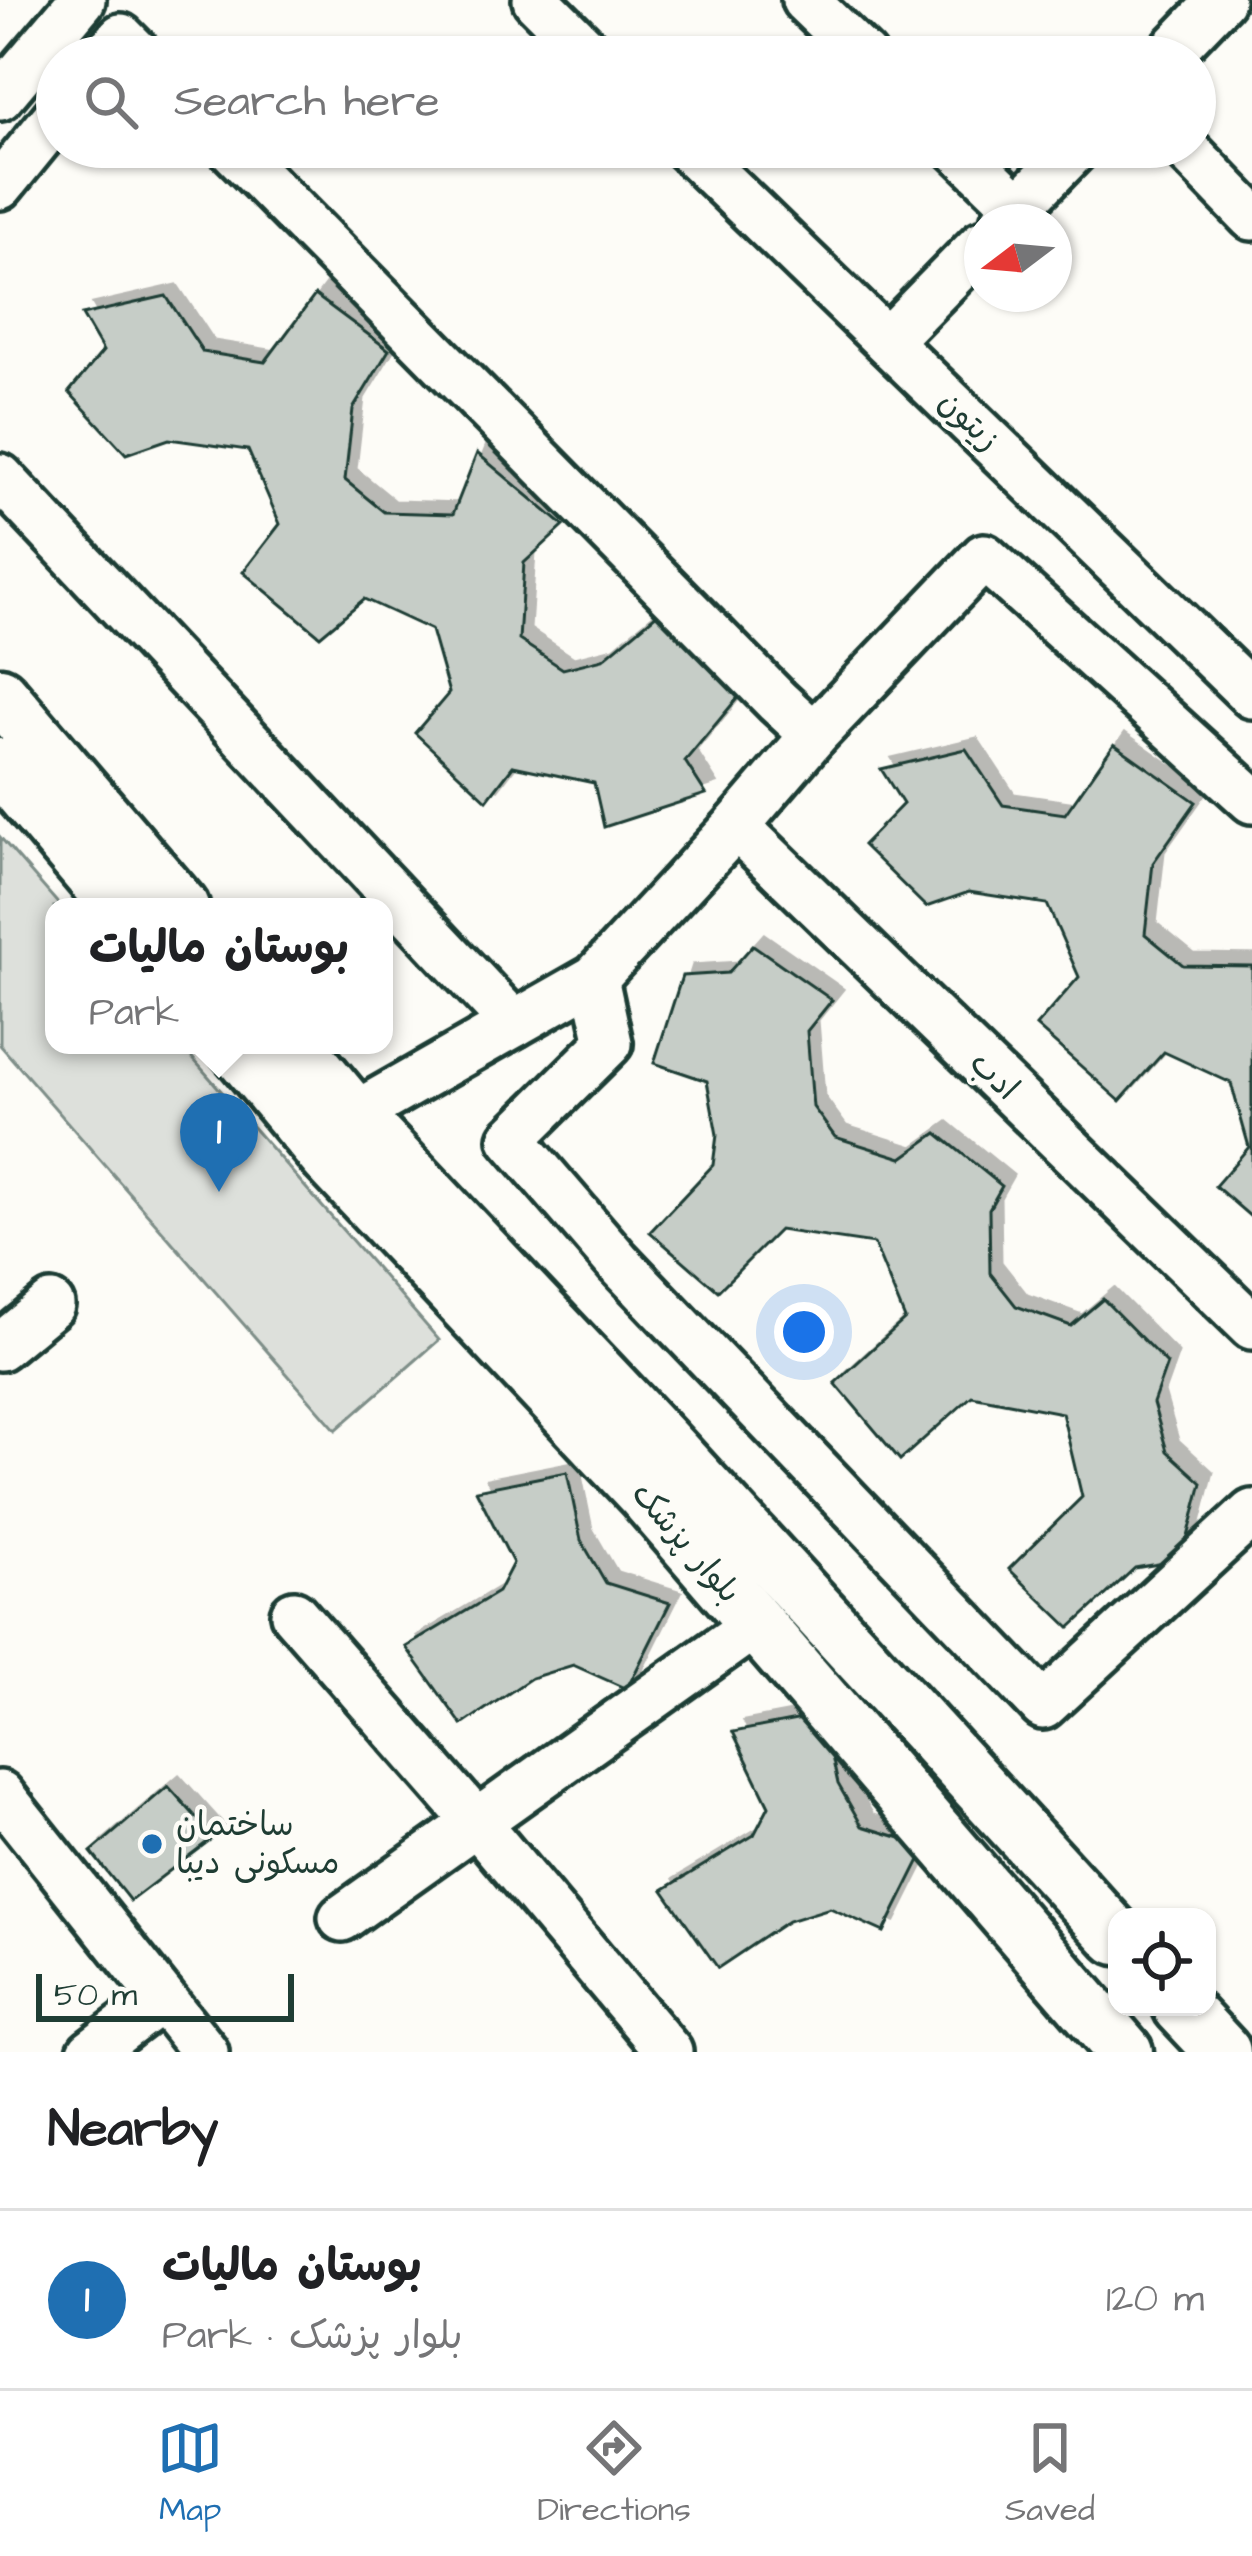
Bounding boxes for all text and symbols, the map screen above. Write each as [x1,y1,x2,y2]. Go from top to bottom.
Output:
search box [36,36,1216,168]
icon: search [78,69,144,135]
text: Search here [174,71,440,133]
north arrow [964,204,1072,312]
street label: زیتون [928,380,1010,462]
popup [45,898,393,1054]
text: بوستان مالیات [89,918,349,980]
text: Park [89,987,179,1041]
street label: ادب [959,1041,1029,1111]
pin: 1 [180,1093,258,1192]
your location [774,1302,834,1362]
street label: بلوار پزشک [620,1472,752,1614]
place label: ساختمان مسکونی دیبا [176,1802,339,1886]
marker: ساختمان مسکونی دیبا [139,1831,165,1857]
map controls [1108,1908,1216,2016]
button: locate [1108,1908,1216,2016]
scale bar [36,1968,294,2021]
text: 50 m [54,1972,137,2018]
text: Nearby [48,2095,218,2166]
text: بوستان مالیات [162,2236,422,2298]
text: 1 [85,2273,90,2327]
text: 120 m [1106,2273,1204,2327]
text: Park · بلوار پزشک [162,2310,463,2364]
tab: Map [157,2415,223,2533]
tab: Directions [537,2415,691,2533]
tab: Saved [1005,2415,1095,2533]

